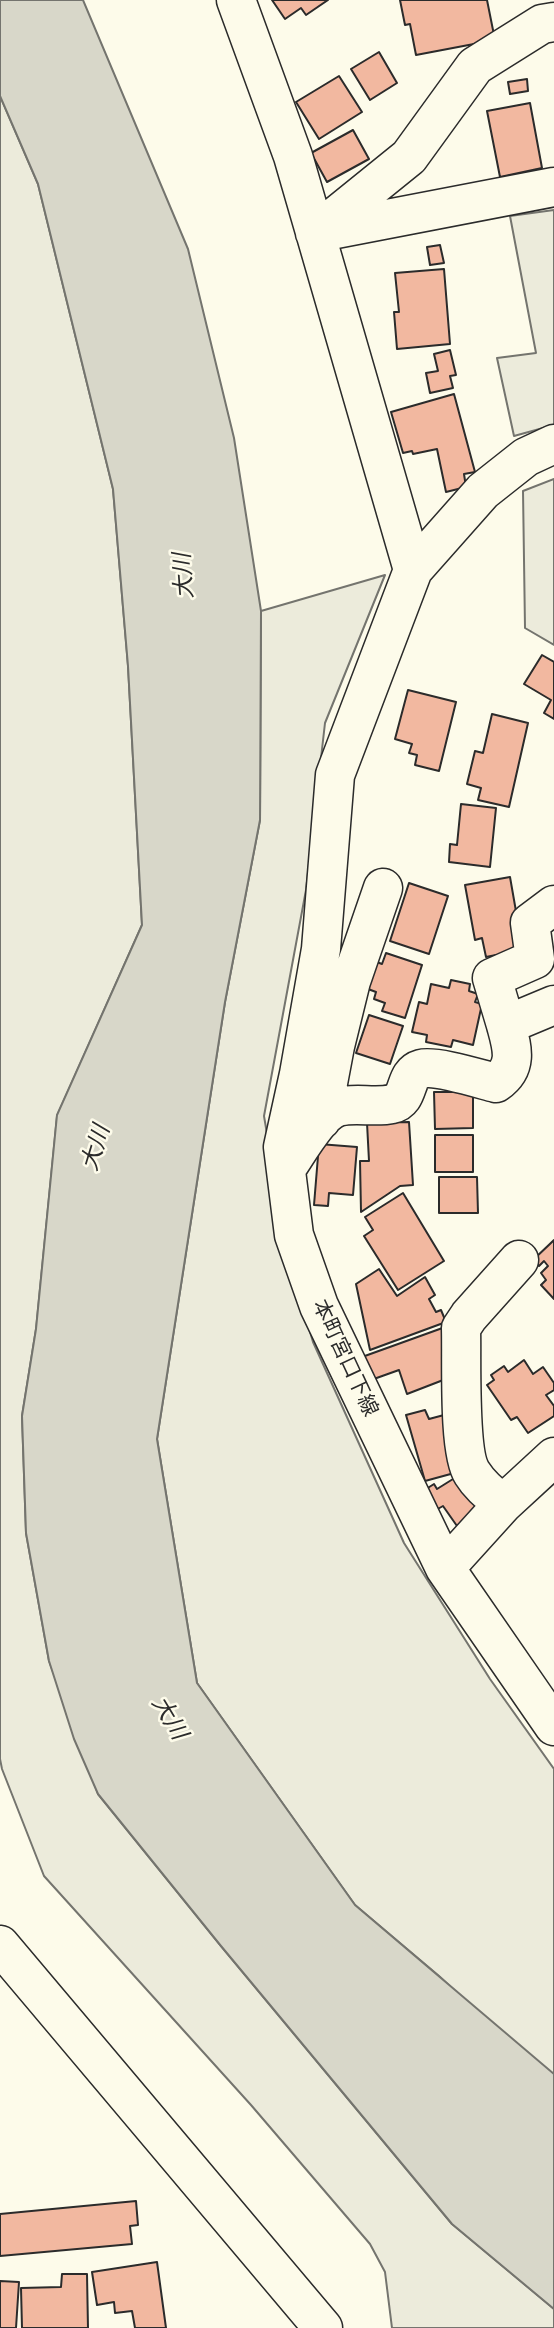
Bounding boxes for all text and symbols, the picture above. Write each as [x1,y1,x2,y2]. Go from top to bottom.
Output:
water label: 大川 [169,552,199,600]
water label: 大川 [76,1122,116,1174]
street label: 本町宮口下線 [307,1296,383,1420]
water label: 大川 [145,1691,193,1745]

